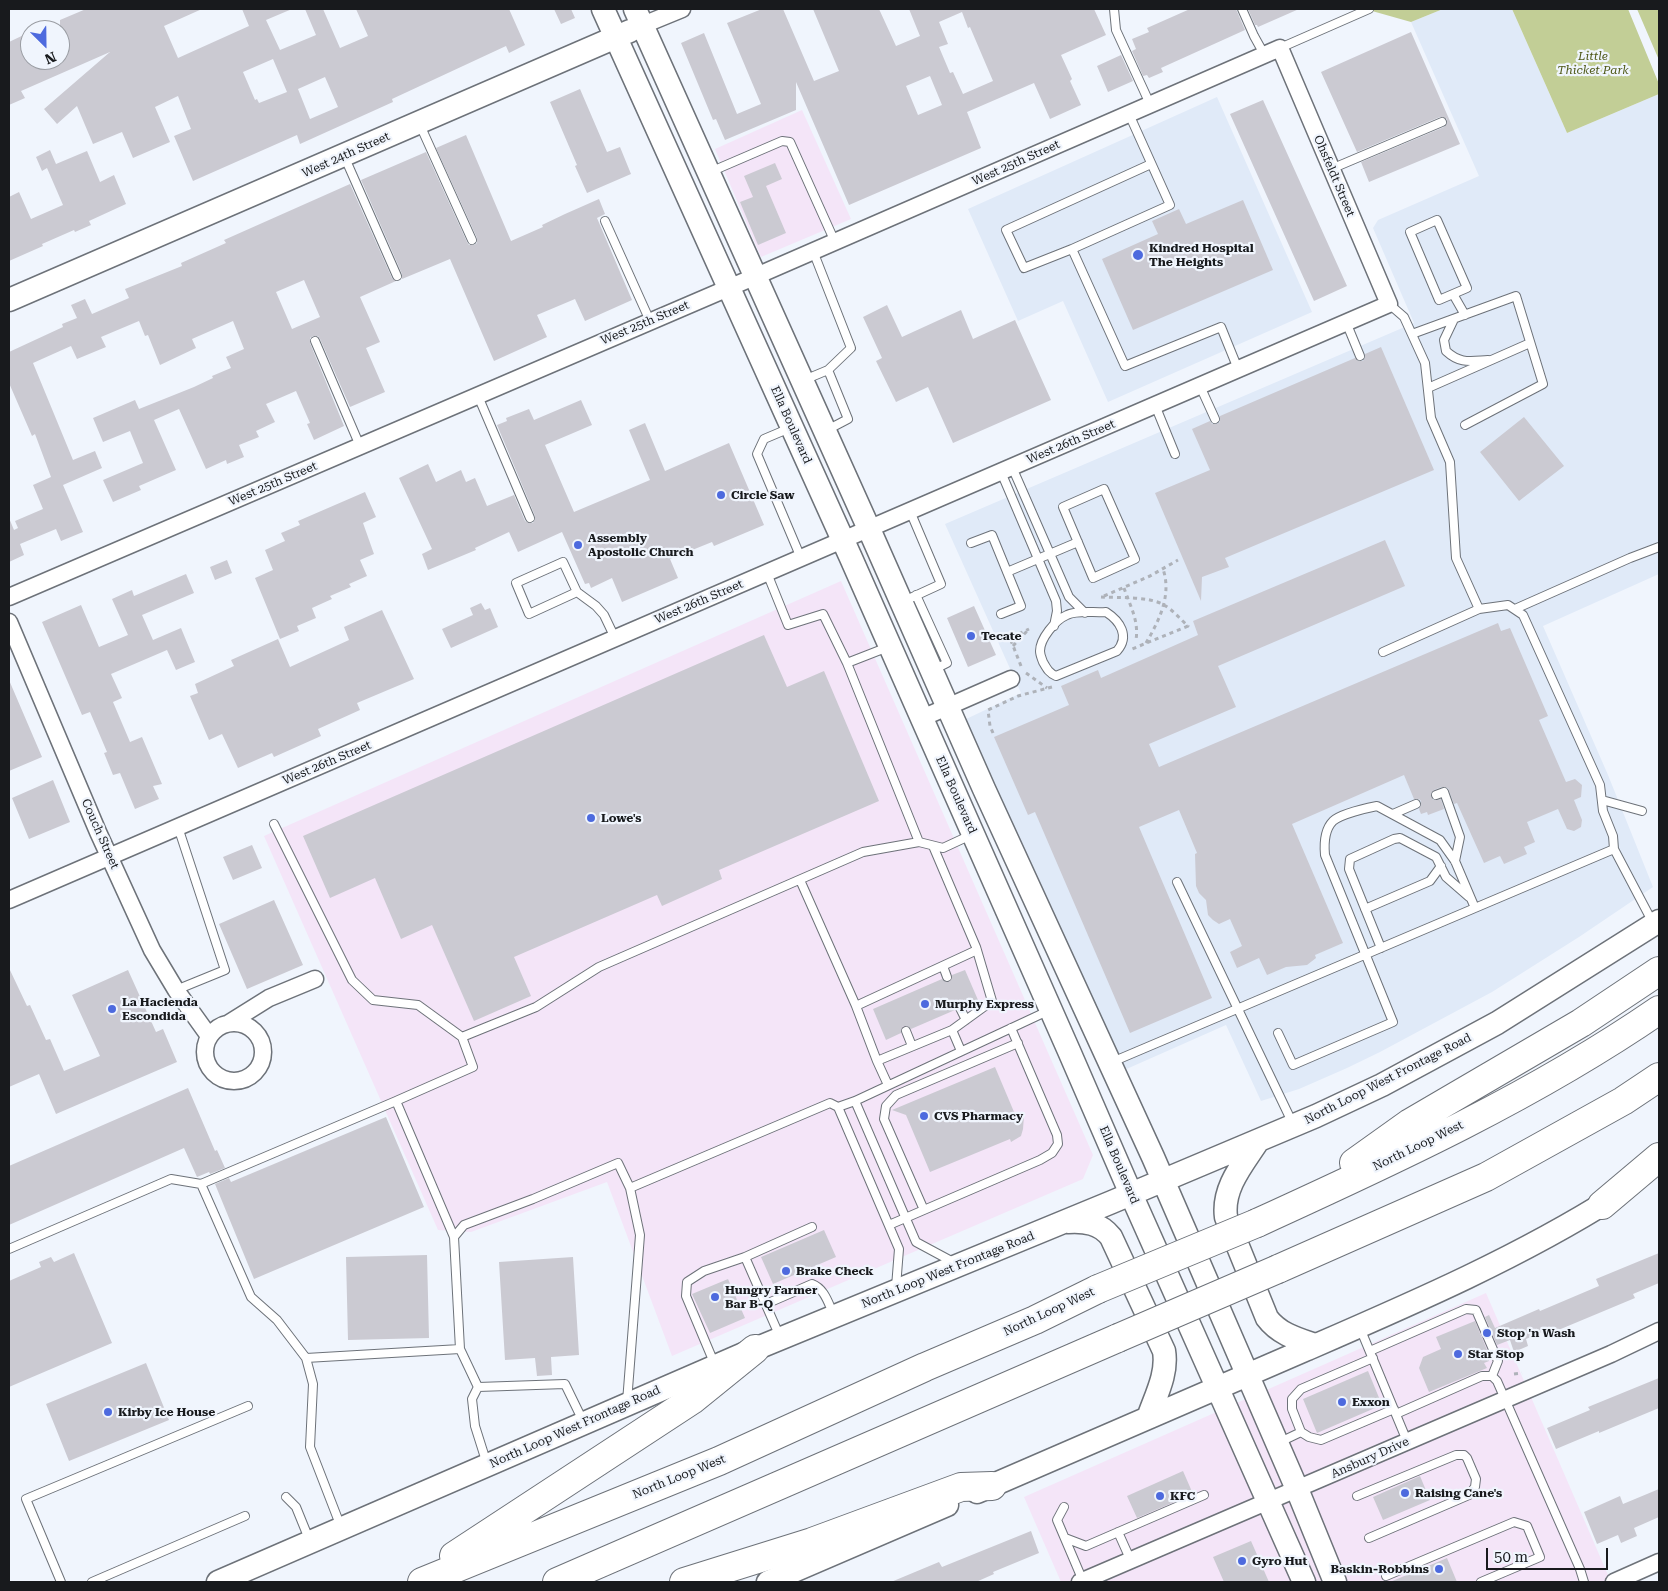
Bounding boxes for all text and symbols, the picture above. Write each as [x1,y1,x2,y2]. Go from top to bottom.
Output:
north arrow [20,20,70,70]
text: N [42,48,59,67]
park label: Little Thicket Park [1557,49,1629,77]
street label: West 24th Street [300,129,392,181]
street label: Ohsfeldt Street [1310,133,1358,219]
street label: West 25th Street [970,137,1062,189]
place label: Kindred Hospital The Heights [1149,241,1254,269]
marker: Kindred Hospital The Heights [1131,248,1145,262]
street label: West 25th Street [599,298,691,348]
street label: Ella Boulevard [767,384,815,466]
street label: West 26th Street [1025,417,1117,467]
street label: West 25th Street [227,459,319,509]
place label: Circle Saw [731,488,795,502]
marker: Circle Saw [715,489,727,501]
place label: Assembly Apostolic Church [588,531,694,559]
marker: Assembly Apostolic Church [572,539,584,551]
street label: West 26th Street [653,577,745,627]
place label: Tecate [981,629,1022,643]
marker: Tecate [965,630,977,642]
street label: West 26th Street [281,738,373,788]
street label: Ella Boulevard [932,754,980,836]
street label: Couch Street [78,797,122,871]
place label: Lowe's [601,811,641,825]
marker: Lowe's [585,812,597,824]
place label: La Hacienda Escondida [122,995,198,1023]
place label: Murphy Express [935,997,1034,1011]
marker: Murphy Express [919,998,931,1010]
marker: La Hacienda Escondida [106,1003,118,1015]
street label: North Loop West Frontage Road [1302,1031,1474,1127]
place label: CVS Pharmacy [934,1109,1023,1123]
marker: CVS Pharmacy [918,1110,930,1122]
street label: North Loop West [1370,1118,1466,1174]
street label: Ella Boulevard [1096,1124,1142,1206]
street label: North Loop West Frontage Road [859,1229,1037,1311]
place label: Brake Check [796,1264,874,1278]
marker: Brake Check [780,1265,792,1277]
place label: Hungry Farmer Bar B-Q [725,1283,817,1311]
street label: North Loop West [1001,1285,1097,1339]
marker: Hungry Farmer Bar B-Q [709,1291,721,1303]
place label: Stop 'n Wash [1497,1326,1575,1340]
marker: Stop 'n Wash [1481,1327,1493,1339]
place label: Star Stop [1468,1347,1524,1361]
marker: Star Stop [1452,1348,1464,1360]
street label: North Loop West Frontage Road [487,1383,663,1471]
place label: Exxon [1352,1395,1390,1409]
marker: Exxon [1336,1396,1348,1408]
place label: Kirby Ice House [118,1405,215,1419]
marker: Kirby Ice House [102,1406,114,1418]
street label: Ansbury Drive [1329,1434,1411,1482]
street label: North Loop West [631,1452,727,1502]
place label: Raising Cane's [1415,1486,1502,1500]
marker: Raising Cane's [1399,1487,1411,1499]
place label: KFC [1170,1489,1195,1503]
marker: KFC [1154,1490,1166,1502]
scale bar [1488,1538,1610,1570]
text: 50 m [1494,1548,1528,1566]
place label: Gyro Hut [1252,1554,1307,1568]
marker: Gyro Hut [1236,1555,1248,1567]
place label: Baskin-Robbins [1330,1562,1429,1576]
marker: Baskin-Robbins [1433,1563,1445,1575]

